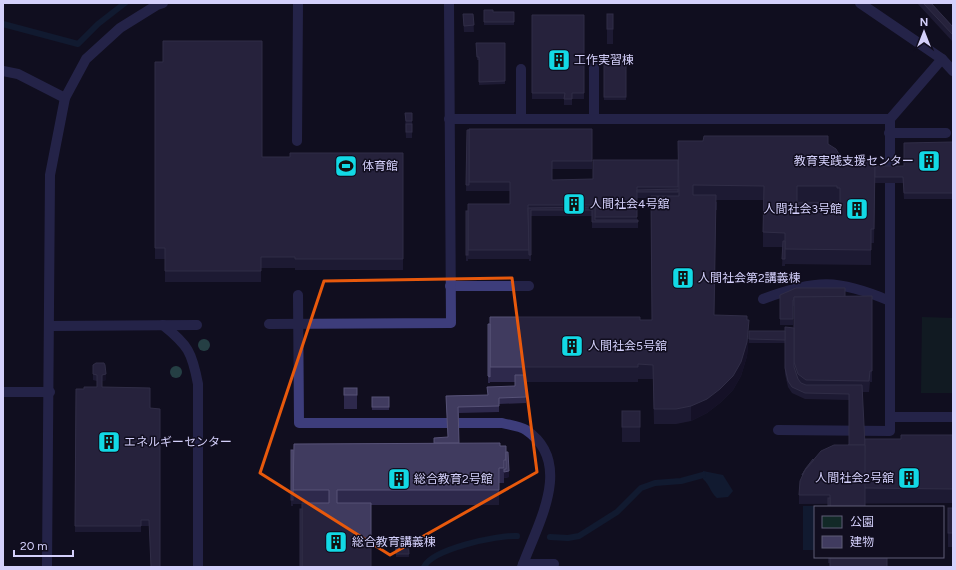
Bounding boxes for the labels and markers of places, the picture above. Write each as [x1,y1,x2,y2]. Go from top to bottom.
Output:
building icon: 工作実習棟 [546,47,572,73]
place label: 工作実習棟 [574,53,634,67]
building icon: 教育実践支援センター [916,148,942,174]
sports icon: 体育館 [333,153,359,179]
place label: 教育実践支援センター [794,154,914,168]
place label: 体育館 [362,159,398,173]
building icon: 人間社会4号舘 [561,191,587,217]
building icon: 人間社会3号館 [844,196,870,222]
place label: 人間社会4号舘 [590,197,669,211]
place label: 人間社会3号館 [763,202,842,216]
building icon: 人間社会第2講義棟 [670,265,696,291]
place label: 人間社会第2講義棟 [698,271,801,285]
building icon: 人間社会5号舘 [559,333,585,359]
place label: 人間社会5号舘 [588,339,667,353]
building icon: エネルギーセンター [96,429,122,455]
place label: エネルギーセンター [124,435,232,449]
building icon: 人間社会2号舘 [896,465,922,491]
building icon: 総合教育2号館 [386,466,412,492]
place label: 人間社会2号舘 [815,471,894,485]
place label: 総合教育2号館 [414,472,493,486]
building icon: 総合教育講義棟 [323,529,349,555]
place label: 総合教育講義棟 [352,535,436,549]

